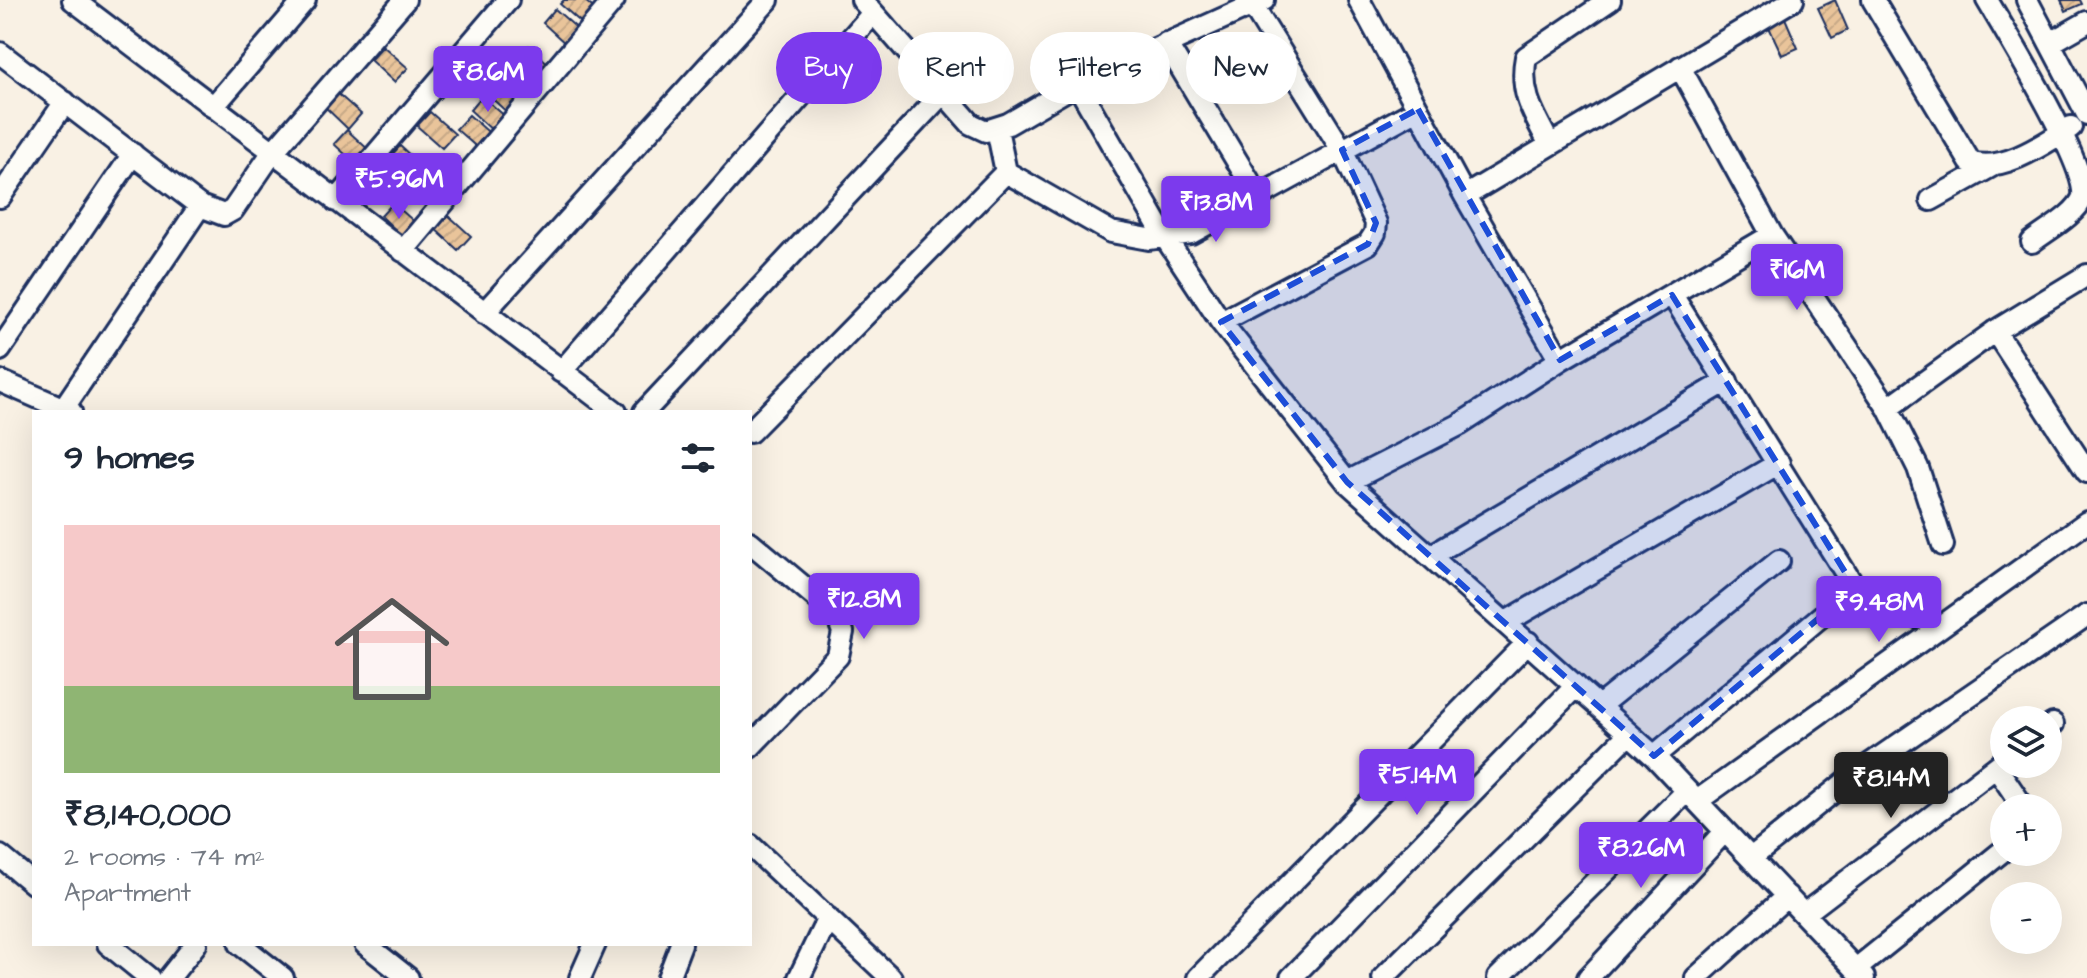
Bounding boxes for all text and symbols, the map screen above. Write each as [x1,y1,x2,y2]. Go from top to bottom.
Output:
chip: Buy [776,32,882,104]
chip: Rent [898,32,1014,104]
chip: Filters [1030,32,1170,104]
chip: New [1186,32,1297,104]
pin: ₹8.6M [432,46,544,114]
text: ₹8.6M [451,54,525,90]
pin: ₹5.96M [334,153,464,221]
text: ₹5.96M [354,161,444,197]
pin: ₹13.8M [1151,176,1281,244]
text: ₹13.8M [1179,184,1253,220]
pin: ₹16M [1750,244,1844,312]
text: ₹16M [1769,252,1825,288]
text: 9 homes [64,434,195,482]
icon: filters [676,436,720,480]
pin: ₹12.8M [799,573,929,641]
pin: ₹9.48M [1814,576,1944,644]
icon: home [320,577,464,721]
text: ₹12.8M [826,581,902,617]
text: ₹9.48M [1834,584,1924,620]
map controls [1990,706,2062,954]
button: layers [1990,706,2062,778]
pin: ₹5.14M [1352,749,1482,817]
pin: ₹8.14M [1826,752,1956,820]
text: ₹5.14M [1377,757,1457,793]
text: ₹8.14M [1852,760,1930,796]
text: ₹8,140,000 [64,791,231,839]
button: + [1990,794,2062,866]
pin: ₹8.26M [1576,822,1706,890]
text: ₹8.26M [1597,830,1685,866]
text: 2 rooms · 74 m² [64,839,265,875]
text: Apartment [64,875,191,911]
button: − [1990,882,2062,954]

